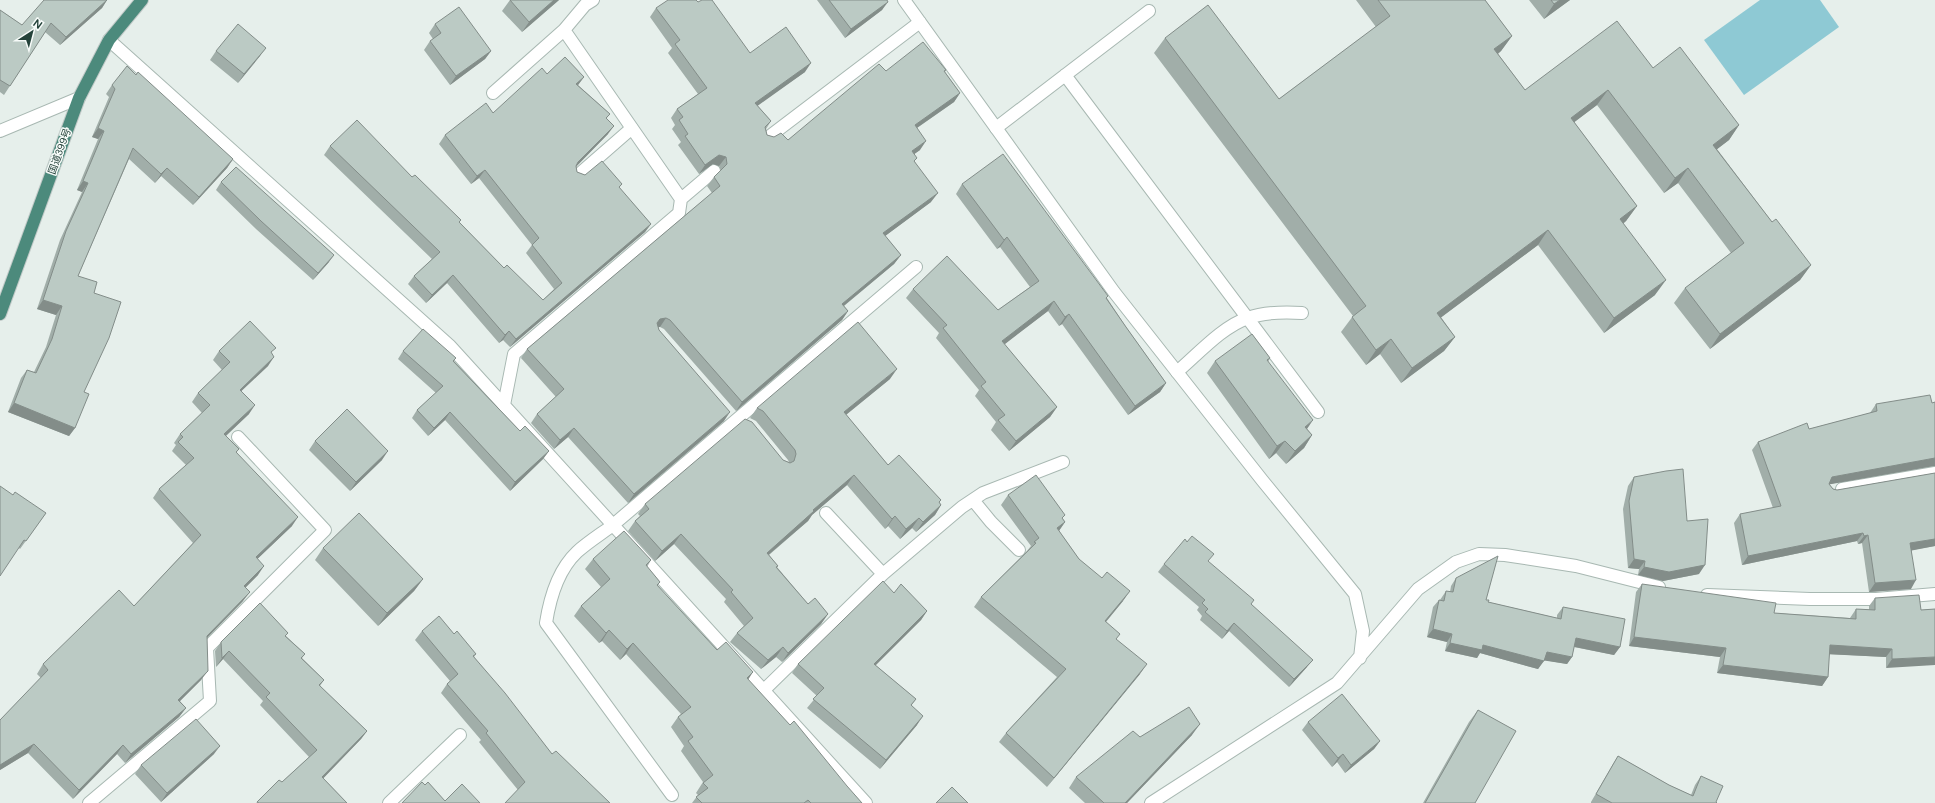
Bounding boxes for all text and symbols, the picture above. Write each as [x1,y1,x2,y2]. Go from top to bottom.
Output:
north arrow [12,12,52,52]
text: N [31,16,45,32]
street label: 国道399号 [45,126,74,176]

